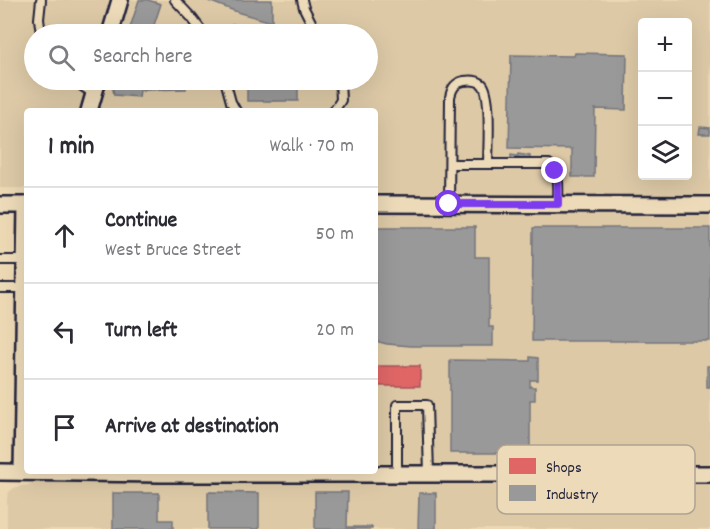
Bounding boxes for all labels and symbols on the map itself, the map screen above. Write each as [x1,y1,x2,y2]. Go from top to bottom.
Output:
route end [541,157,567,183]
route start [435,190,461,216]
legend [497,445,695,514]
text: Shops [546,457,582,480]
text: Industry [546,484,598,507]

